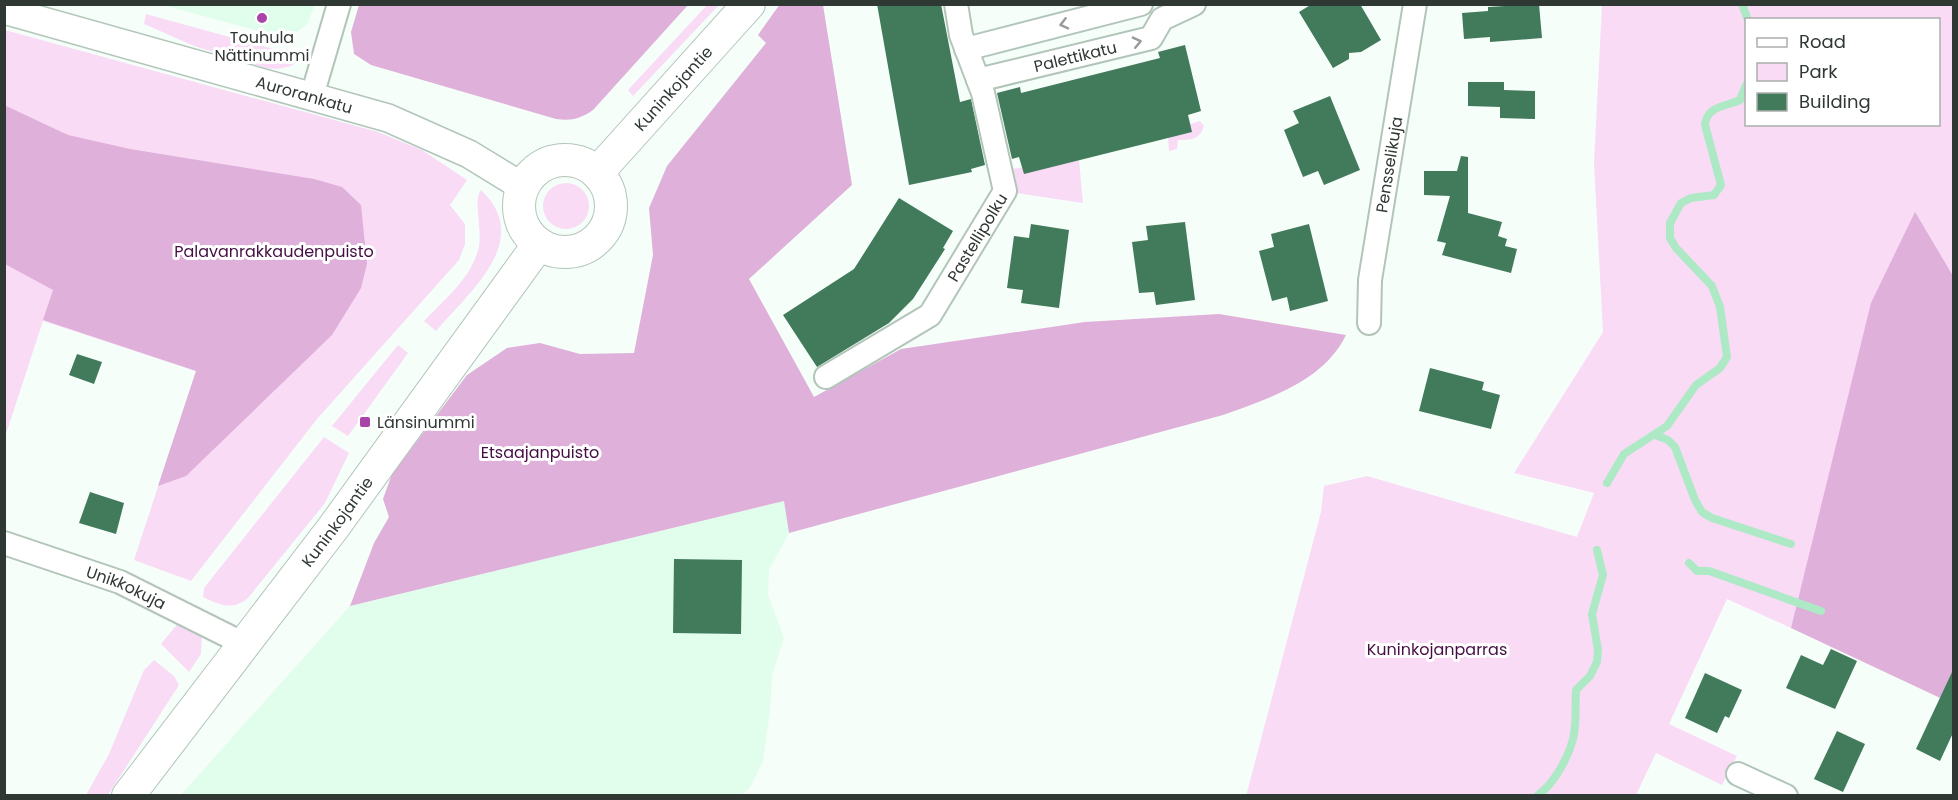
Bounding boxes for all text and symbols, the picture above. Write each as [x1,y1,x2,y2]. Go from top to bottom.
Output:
marker: Touhula Nättinummi [255,11,269,25]
one-way arrow [1059,17,1069,30]
legend [1745,18,1940,126]
place label: Touhula Nättinummi [214,26,310,67]
text: Road [1799,29,1846,54]
street label: Palettikatu [1031,36,1119,78]
one-way arrow [1131,36,1141,49]
street label: Kuninkojantie [629,41,718,136]
text: Park [1799,59,1838,84]
street label: Aurorankatu [253,70,355,119]
text: Building [1799,89,1871,114]
street label: Pensselikuja [1370,115,1408,214]
street label: Pastellipolku [942,189,1013,286]
park label: Palavanrakkaudenpuisto [174,240,374,263]
place label: Länsinummi [377,411,475,434]
marker: Länsinummi [358,415,372,429]
park label: Etsaajanpuisto [481,441,599,464]
street label: Kuninkojantie [296,472,379,572]
street label: Unikkokuja [83,560,170,615]
park label: Kuninkojanparras [1367,638,1507,661]

